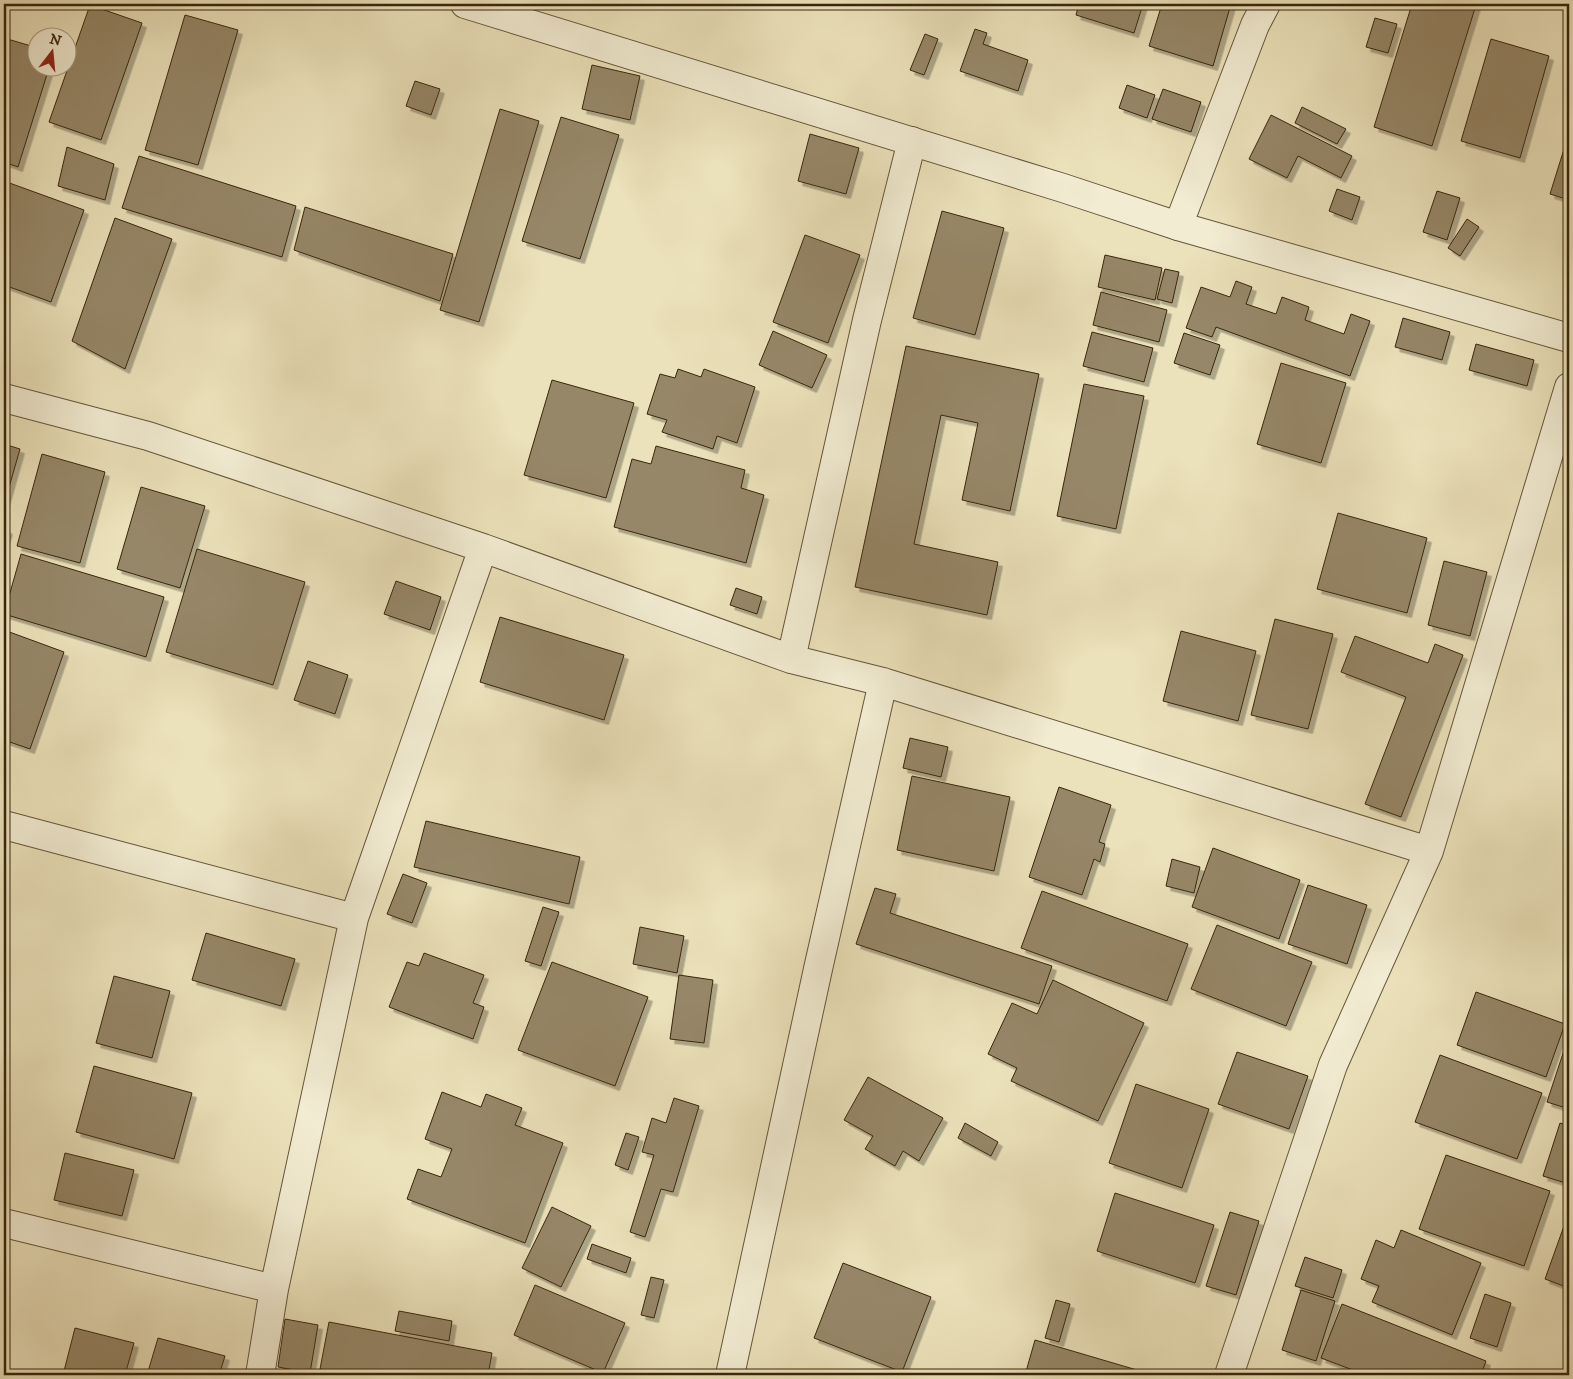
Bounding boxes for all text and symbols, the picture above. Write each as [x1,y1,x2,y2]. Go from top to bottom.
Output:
north arrow [28,28,78,78]
text: N [47,30,64,51]

